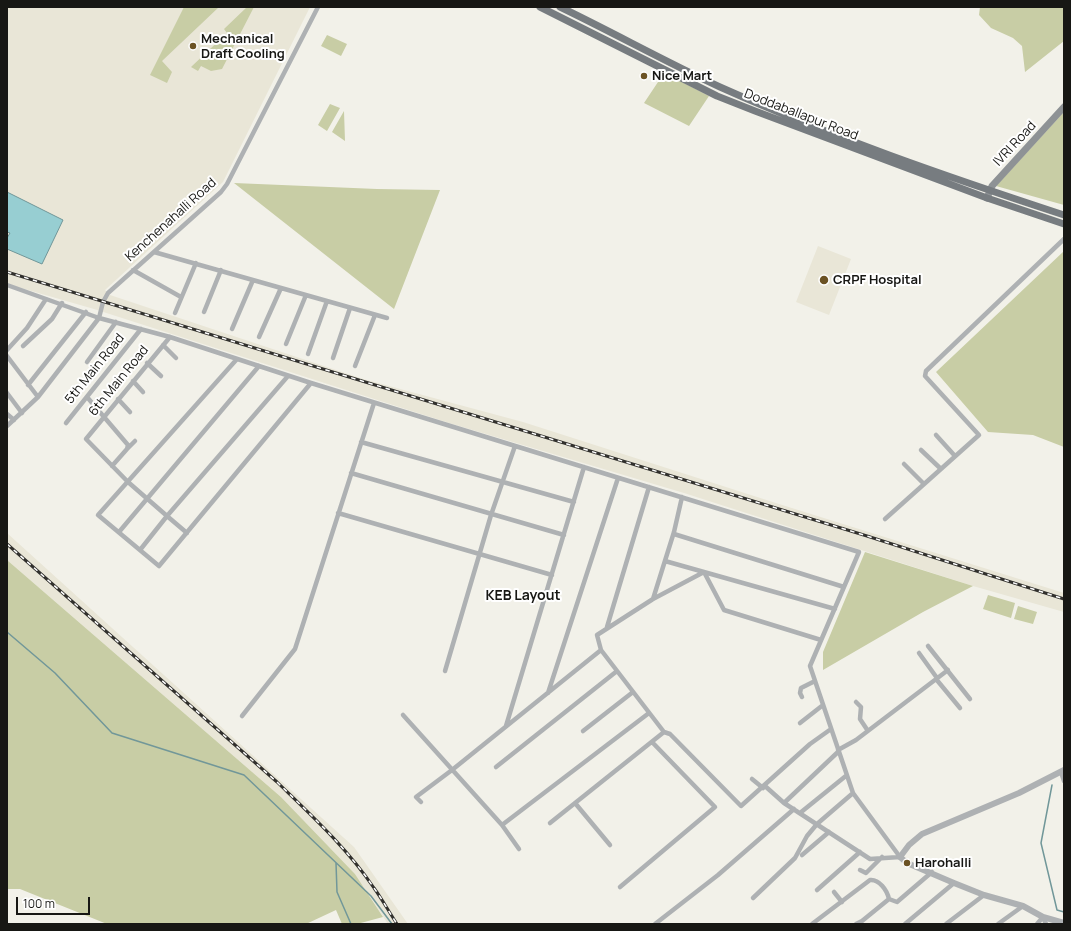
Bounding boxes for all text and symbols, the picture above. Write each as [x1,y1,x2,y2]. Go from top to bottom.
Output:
place label: Mechanical Draft Cooling [201,31,285,62]
marker: Mechanical Draft Cooling [188,41,198,51]
place label: Nice Mart [652,68,712,84]
marker: Nice Mart [639,71,649,81]
street label: Doddaballapur Road [742,86,860,144]
street label: IVRI Road [990,118,1040,170]
street label: Kenchenahalli Road [122,175,220,265]
place label: CRPF Hospital [833,272,922,288]
marker: CRPF Hospital [818,274,830,286]
street label: 5th Main Road [62,331,128,407]
street label: 6th Main Road [86,343,152,419]
district label: KEB Layout [485,588,561,604]
place label: Harohalli [915,855,972,871]
marker: Harohalli [902,858,912,868]
scale bar [18,889,92,915]
text: 100 m [23,895,55,912]

